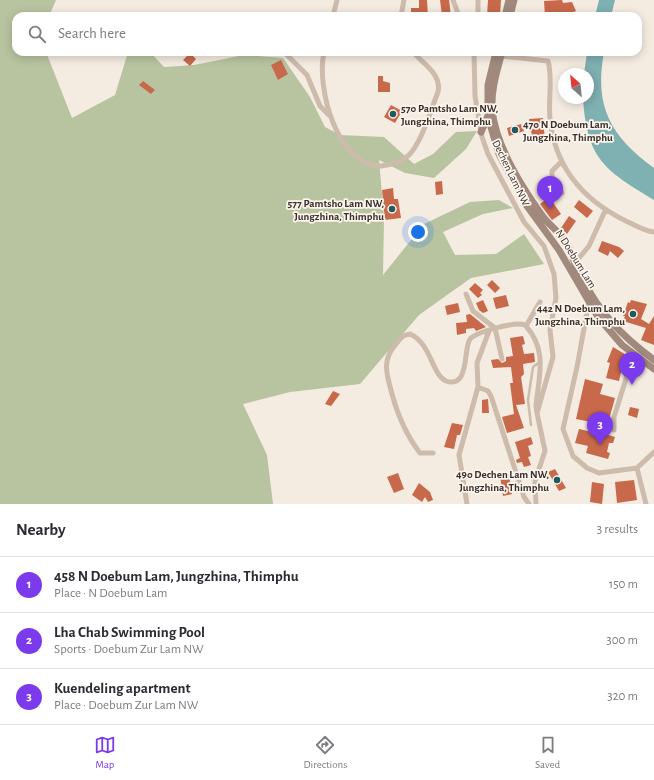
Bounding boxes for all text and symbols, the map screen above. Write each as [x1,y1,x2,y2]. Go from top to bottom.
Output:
search box [12,12,642,56]
icon: search [26,23,48,45]
text: Search here [58,26,126,41]
north arrow [558,68,594,104]
place label: 570 Pamtsho Lam NW, Jungzhina, Thimphu [401,103,499,127]
marker: 570 Pamtsho Lam NW, Jungzhina, Thimphu [388,109,398,119]
place label: 470 N Doebum Lam, Jungzhina, Thimphu [523,119,613,143]
marker: 470 N Doebum Lam, Jungzhina, Thimphu [510,125,520,135]
street label: Dechen Lam NW [490,138,532,208]
pin: 1 [537,176,563,209]
place label: 577 Pamtsho Lam NW, Jungzhina, Thimphu [288,198,384,222]
marker: 577 Pamtsho Lam NW, Jungzhina, Thimphu [387,204,397,214]
your location [408,222,428,242]
street label: N Doebum Lam [554,228,599,290]
place label: 442 N Doebum Lam, Jungzhina, Thimphu [535,303,625,327]
marker: 442 N Doebum Lam, Jungzhina, Thimphu [628,309,638,319]
pin: 2 [619,352,645,385]
pin: 3 [587,412,613,445]
place label: 490 Dechen Lam NW, Jungzhina, Thimphu [456,469,549,493]
marker: 490 Dechen Lam NW, Jungzhina, Thimphu [552,475,562,485]
text: Nearby [16,521,66,538]
text: 3 results [597,523,638,536]
text: 458 N Doebum Lam, Jungzhina, Thimphu [54,569,298,584]
text: 1 [27,578,31,591]
text: 150 m [609,578,638,591]
text: Place · N Doebum Lam [54,587,167,600]
text: Lha Chab Swimming Pool [54,625,205,640]
text: 2 [26,634,32,647]
text: 300 m [606,634,638,647]
text: Sports · Doebum Zur Lam NW [54,643,204,656]
text: Kuendeling apartment [54,681,191,696]
text: 3 [26,690,32,703]
text: 320 m [607,690,638,703]
text: Place · Doebum Zur Lam NW [54,699,198,712]
tab: Map [94,734,116,771]
tab: Directions [303,734,347,771]
tab: Saved [535,734,560,771]

